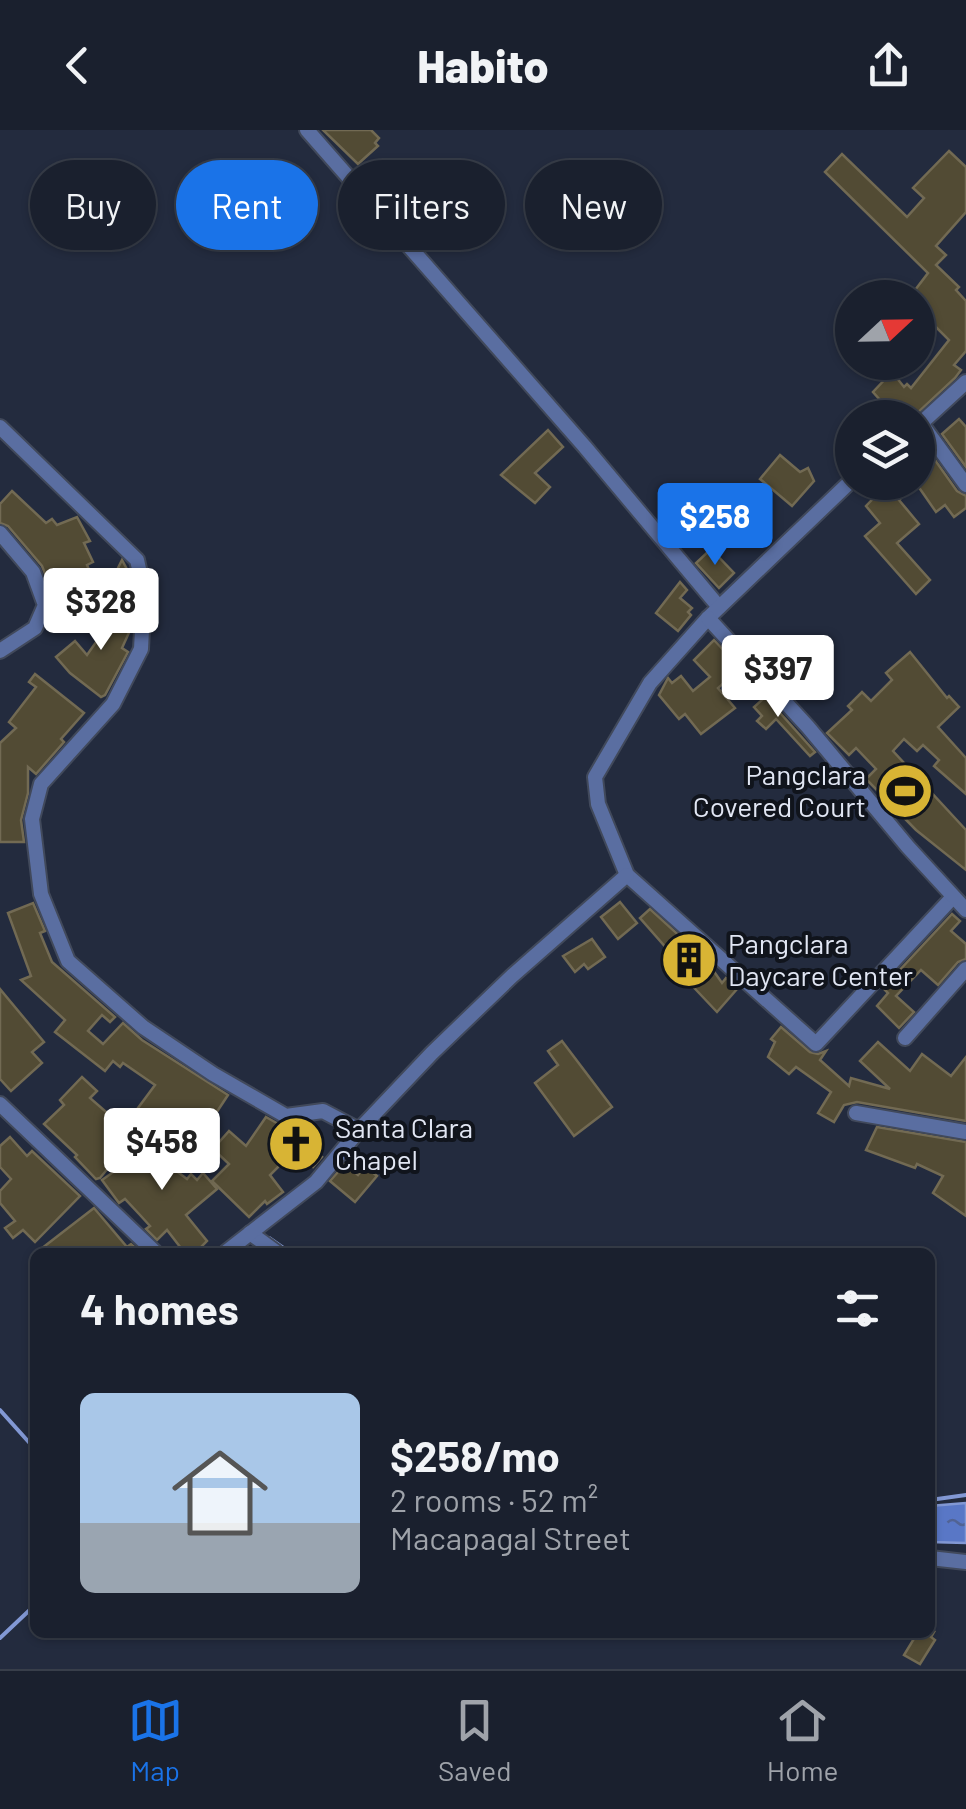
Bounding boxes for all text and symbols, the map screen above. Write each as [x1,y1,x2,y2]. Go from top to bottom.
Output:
icon: back [50,38,105,93]
text: Habito [417,38,549,92]
icon: share [861,38,916,93]
chip: Buy [30,160,156,250]
chip: Rent [176,160,318,250]
chip: Filters [338,160,505,250]
chip: New [525,160,662,250]
north arrow [835,280,935,380]
map controls [835,280,935,500]
button: layers [835,400,935,500]
pin: $258 [656,483,774,568]
text: $258 [680,496,750,534]
pin: $328 [42,568,160,653]
text: $328 [66,581,136,619]
pin: $397 [719,635,837,720]
text: $397 [744,648,812,686]
place label: Pangclara Covered Court [693,757,866,823]
sports icon: Pangclara Covered Court [875,761,935,821]
place label: Pangclara Daycare Center [728,926,913,992]
building icon: Pangclara Daycare Center [659,930,719,990]
pin: $458 [103,1108,221,1193]
place label: Santa Clara Chapel [335,1110,473,1176]
church icon: Santa Clara Chapel [266,1114,326,1174]
text: $458 [126,1121,198,1159]
icon: filters [830,1281,885,1336]
text: 4 homes [80,1283,239,1333]
text: $258/mo [390,1430,560,1480]
icon: home [160,1433,280,1553]
text: 2 rooms · 52 m² [390,1480,598,1518]
text: Macapagal Street [390,1518,631,1556]
tab: Map [128,1693,183,1787]
tab: Saved [438,1693,512,1787]
tab: Home [767,1693,838,1787]

